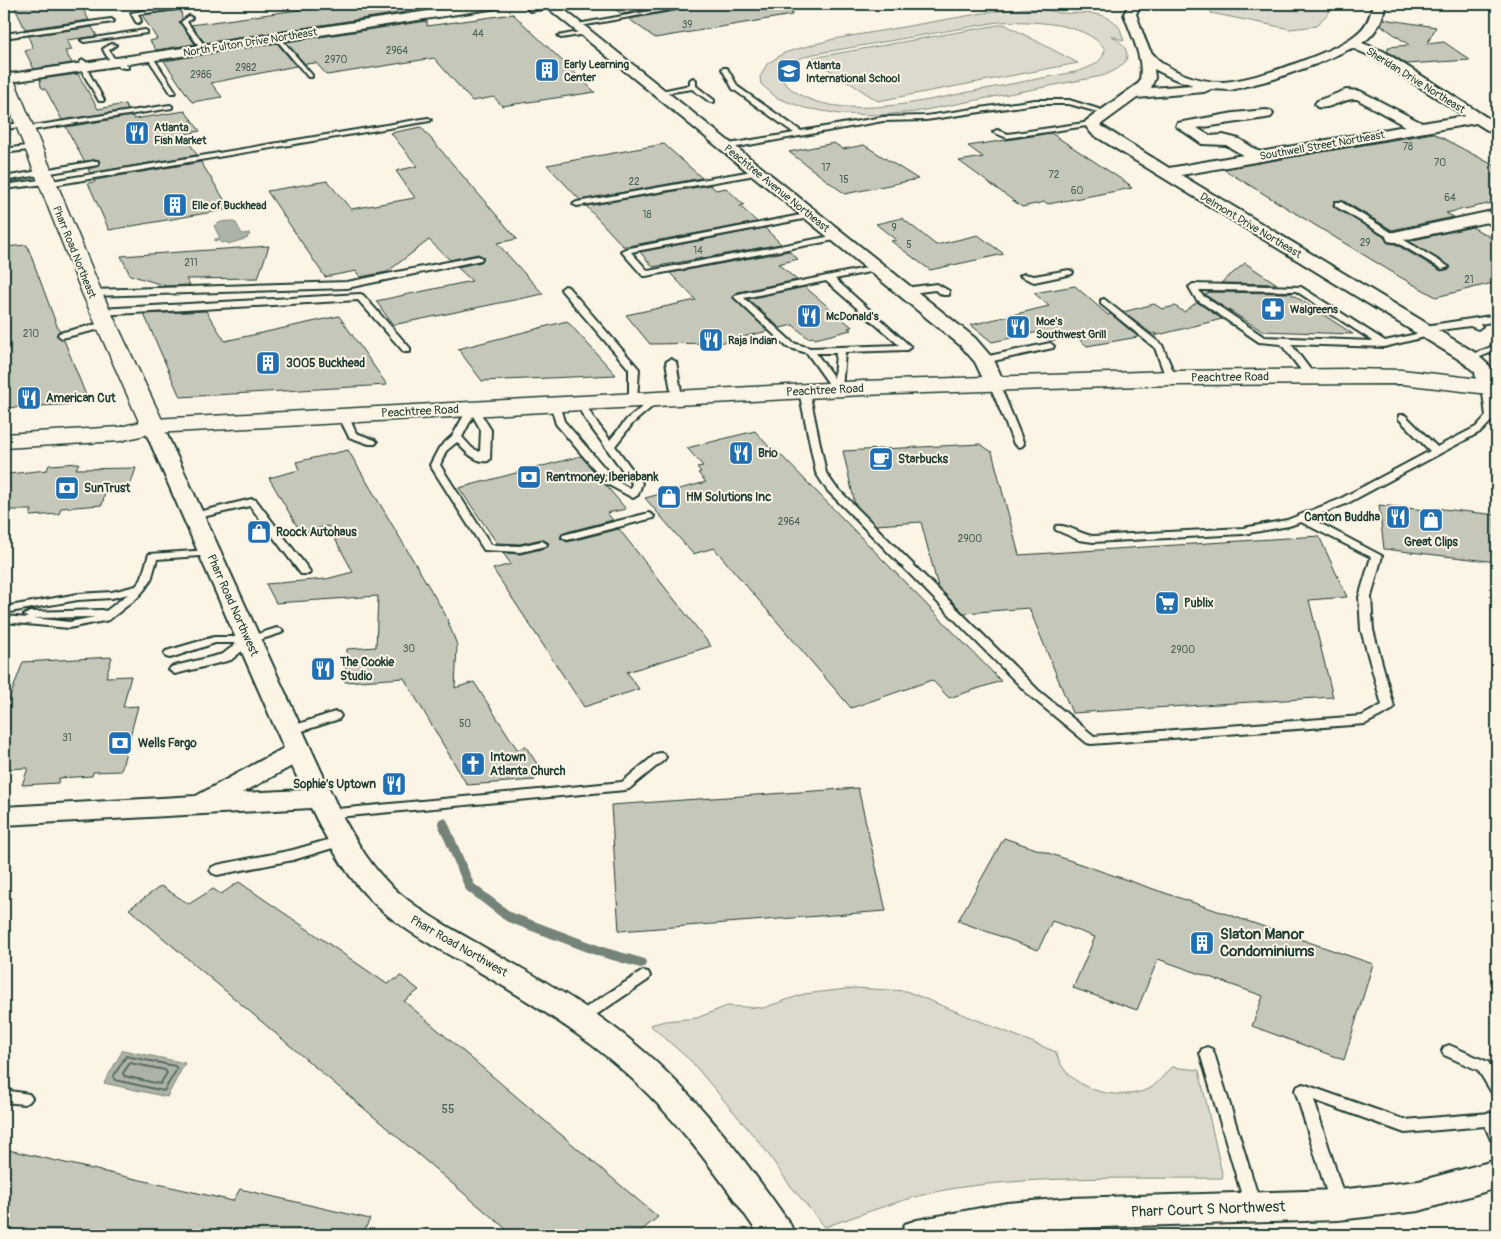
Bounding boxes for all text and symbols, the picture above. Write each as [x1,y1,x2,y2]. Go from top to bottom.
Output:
house number: 39 [682,19,692,31]
street label: North Fulton Drive Northeast [182,25,319,60]
house number: 44 [472,28,484,40]
house number: 2964 [386,45,408,57]
street label: Sheridan Drive Northeast [1364,45,1468,117]
house number: 2970 [325,54,348,66]
building icon: Early Learning Center [534,57,560,83]
place label: Early Learning Center [564,58,629,84]
school or university icon: Atlanta International School [776,58,802,84]
place label: Atlanta International School [806,59,901,85]
house number: 2982 [235,62,257,74]
house number: 2986 [190,69,212,81]
restaurant icon: Atlanta Fish Market [124,120,150,146]
place label: Atlanta Fish Market [154,121,207,147]
street label: Southwell Street Northeast [1258,128,1386,163]
house number: 78 [1403,141,1413,153]
street label: Peachtree Avenue Northeast [721,142,832,235]
house number: 70 [1434,157,1446,169]
house number: 17 [821,162,831,174]
house number: 72 [1049,169,1060,181]
house number: 15 [839,174,849,186]
house number: 22 [628,176,640,188]
house number: 60 [1071,185,1083,197]
street label: Delmont Drive Northeast [1198,190,1304,261]
building icon: Elle of Buckhead [162,192,188,218]
house number: 64 [1444,192,1456,204]
place label: Elle of Buckhead [192,199,267,212]
street label: Pharr Road Northeast [50,204,99,301]
house number: 18 [643,209,651,221]
house number: 9 [891,222,897,234]
house number: 29 [1360,237,1370,249]
house number: 5 [906,239,912,251]
house number: 14 [693,245,703,257]
house number: 211 [184,257,198,269]
house number: 21 [1464,274,1474,286]
pharmacy icon: Walgreens [1260,296,1286,322]
restaurant icon: McDonald's [796,303,822,329]
place label: Walgreens [1290,303,1338,316]
place label: McDonald's [826,310,879,323]
restaurant icon: Moe's Southwest Grill [1005,314,1031,340]
place label: Moe's Southwest Grill [1036,315,1107,341]
restaurant icon: Raja Indian [698,327,724,353]
house number: 210 [23,328,39,340]
place label: Raja Indian [728,334,777,347]
building icon: 3005 Buckhead [255,350,281,376]
place label: 3005 Buckhead [286,356,365,371]
street label: Peachtree Road [1191,369,1269,386]
street label: Peachtree Road [786,381,864,400]
restaurant icon: American Cut [16,385,42,411]
place label: American Cut [46,391,117,406]
street label: Peachtree Road [381,402,459,421]
restaurant icon: Brio [728,440,754,466]
place label: Brio [758,446,778,461]
cafe icon: Starbucks [868,446,894,472]
place label: Starbucks [898,452,949,467]
bank icon: Rentmoney;Iberiabank [516,464,542,490]
place label: Rentmoney;Iberiabank [546,470,659,485]
bank icon: SunTrust [54,475,80,501]
place label: SunTrust [84,481,131,496]
shop icon: HM Solutions Inc [656,484,682,510]
place label: HM Solutions Inc [686,490,771,505]
restaurant icon: Canton Buddha [1385,504,1411,530]
shop icon: Great Clips [1418,507,1444,533]
place label: Canton Buddha [1304,510,1380,525]
house number: 2964 [778,516,800,528]
shop icon: Roock Autohaus [246,519,272,545]
place label: Roock Autohaus [276,525,357,540]
house number: 2900 [958,533,982,545]
place label: Great Clips [1404,535,1459,550]
street label: Pharr Road Northwest [203,552,262,659]
supermarket icon: Publix [1154,590,1180,616]
place label: Publix [1184,596,1214,611]
house number: 30 [403,643,415,655]
house number: 2900 [1171,644,1195,656]
place label: The Cookie Studio [339,655,395,684]
restaurant icon: The Cookie Studio [310,656,336,682]
house number: 50 [459,718,471,730]
bank icon: Wells Fargo [107,730,133,756]
house number: 31 [62,732,72,744]
place label: Wells Fargo [138,736,197,751]
place label: Intown Atlanta Church [490,750,566,779]
church icon: Intown Atlanta Church [460,751,486,777]
restaurant icon: Sophie's Uptown [381,771,407,797]
place label: Sophie's Uptown [293,777,376,792]
street label: Pharr Road Northwest [407,912,510,981]
place label: Slaton Manor Condominiums [1220,925,1315,961]
building icon: Slaton Manor Condominiums [1189,930,1215,956]
house number: 55 [441,1102,455,1117]
street label: Pharr Court S Northwest [1130,1197,1287,1222]

